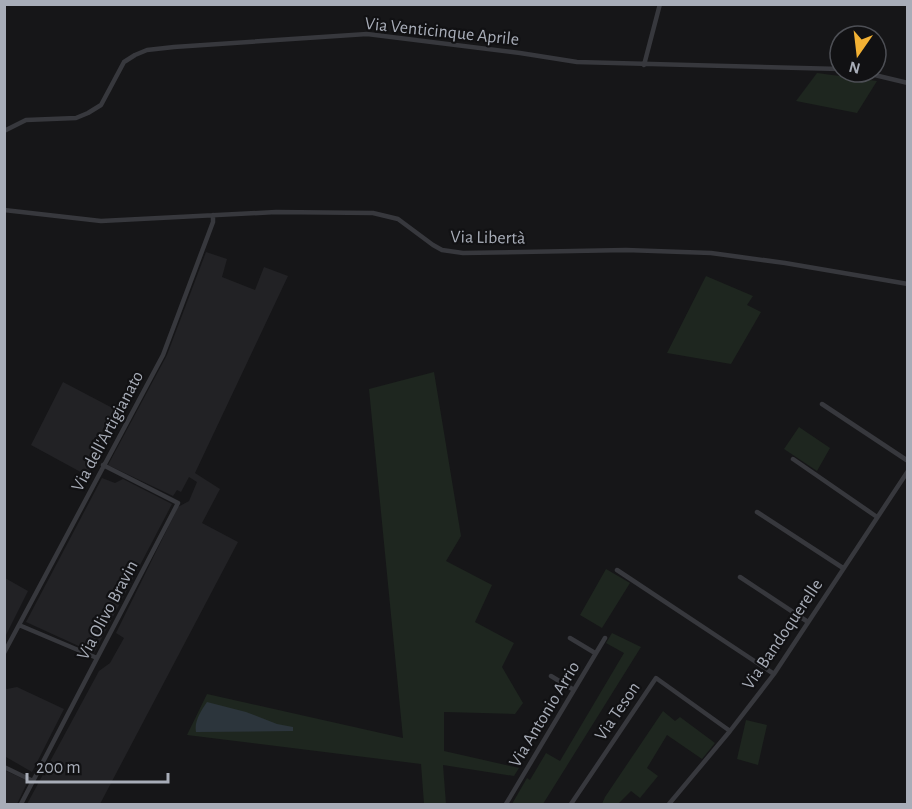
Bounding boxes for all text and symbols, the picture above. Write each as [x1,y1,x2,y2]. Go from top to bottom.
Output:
street label: Via Venticinque Aprile [364,15,520,49]
north arrow [828,24,888,84]
text: N [847,58,862,77]
street label: Via Libertà [450,228,526,248]
street label: Via dell'Artigianato [69,368,147,495]
street label: Via Olivo Bravin [74,558,142,663]
street label: Via Bandoquerelle [739,576,826,693]
street label: Via Antonio Arrio [506,658,584,771]
street label: Via Teson [592,679,644,744]
scale bar [27,746,168,784]
text: 200 m [36,759,81,777]

